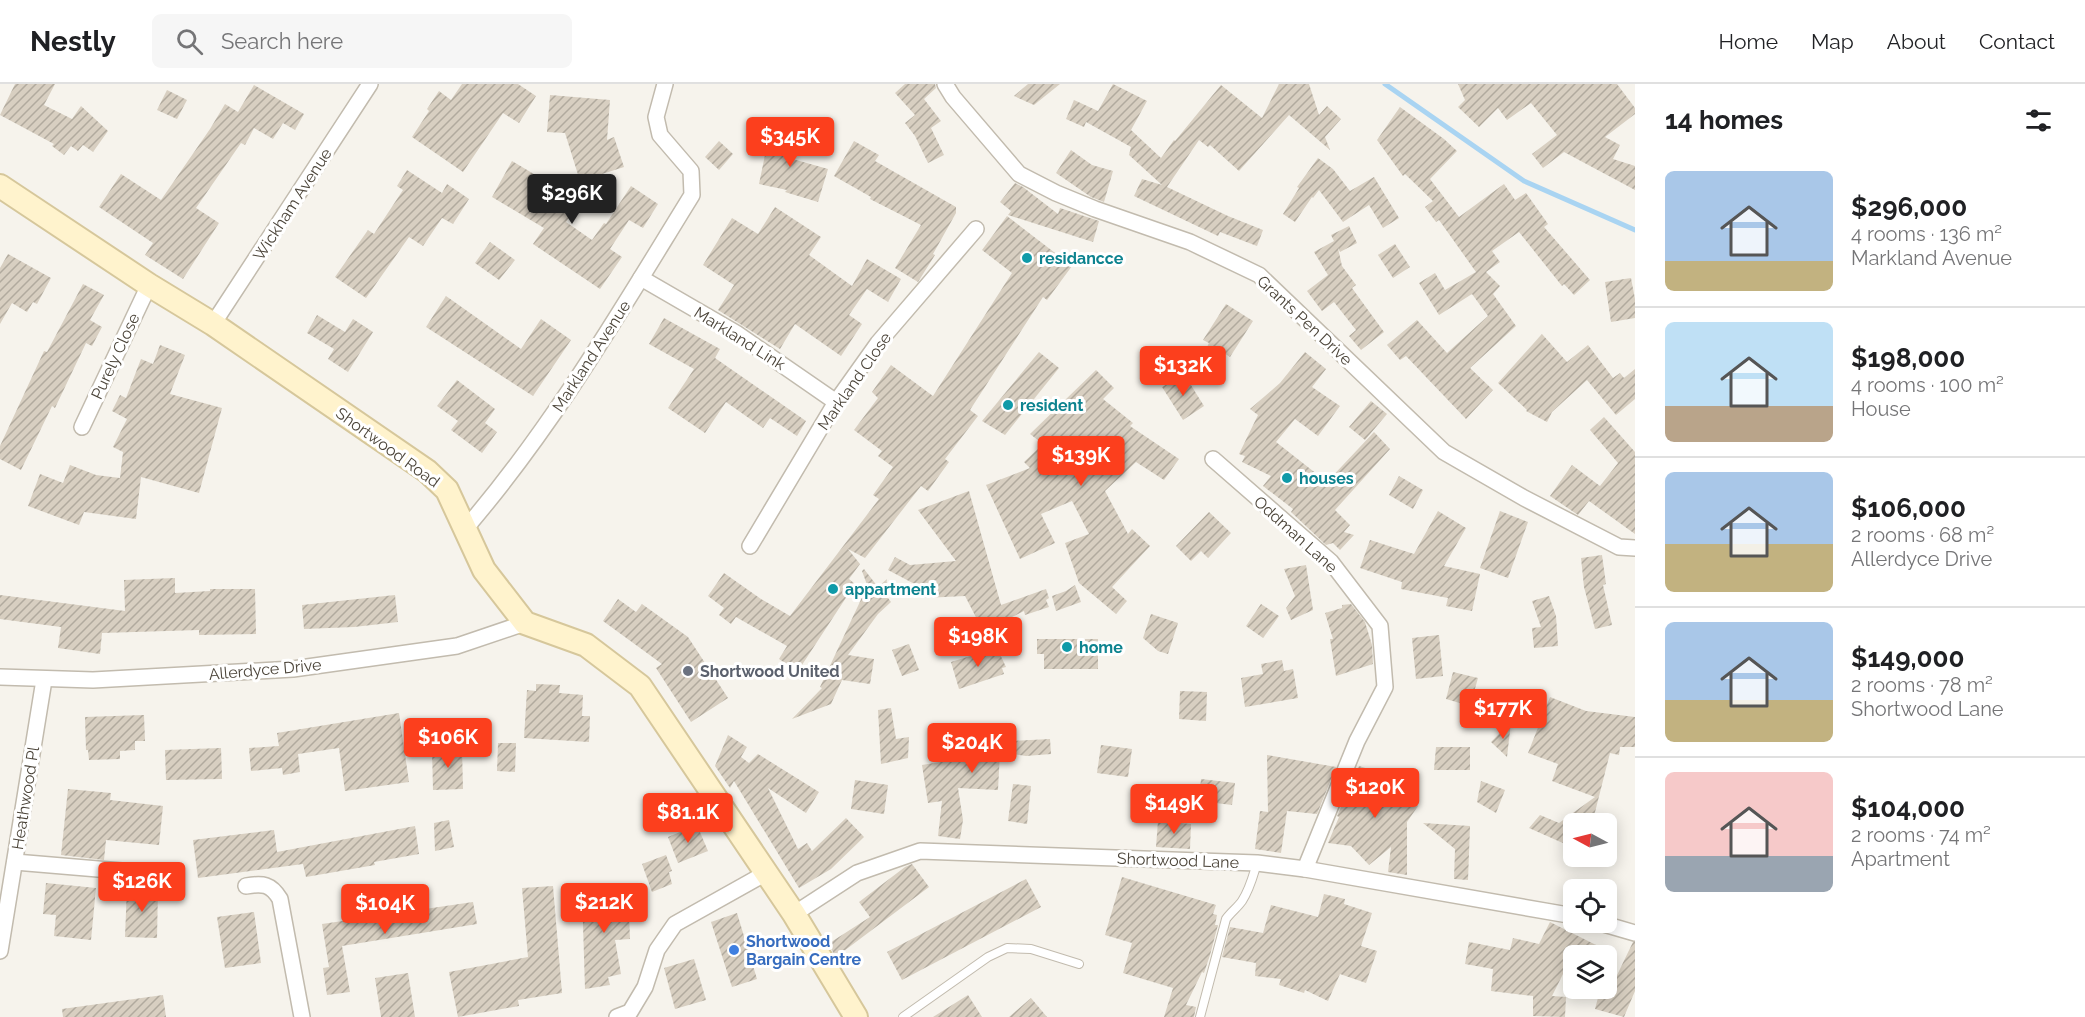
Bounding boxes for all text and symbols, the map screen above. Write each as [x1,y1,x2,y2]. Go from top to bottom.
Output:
search box [152,14,572,68]
text: Nestly [30,25,116,58]
icon: search [173,25,206,58]
text: Search here [221,28,343,54]
text: Home [1719,29,1778,54]
text: Map [1811,29,1854,54]
text: About [1887,29,1946,54]
text: Contact [1979,29,2055,54]
icon: filters [2022,104,2055,137]
text: 14 homes [1665,105,1783,135]
pin: $345K [748,117,832,168]
text: $345K [760,124,820,148]
street label: Wickham Avenue [249,145,336,264]
pin: $296K [530,174,614,225]
text: $296K [541,181,603,205]
text: $296,000 [1851,192,1967,222]
icon: home [1713,195,1785,267]
text: 4 rooms · 136 m² [1851,222,2002,246]
text: Markland Avenue [1851,246,2012,270]
place label: residancce [1039,249,1124,268]
marker: residancce [1020,251,1034,265]
street label: Grants Pen Drive [1253,271,1356,369]
street label: Markland Avenue [548,297,634,415]
street label: Markland Link [691,303,789,374]
street label: Purely Close [87,310,144,402]
street label: Markland Close [814,329,895,434]
text: $198,000 [1851,343,1965,373]
pin: $132K [1141,346,1225,397]
icon: home [1713,346,1785,418]
text: $132K [1154,353,1212,377]
text: 4 rooms · 100 m² [1851,373,2004,397]
place label: resident [1020,396,1083,415]
text: House [1851,397,1911,421]
marker: resident [1001,398,1015,412]
street label: Shortwood Road [332,403,443,491]
pin: $139K [1039,436,1123,487]
text: $139K [1052,443,1110,467]
place label: houses [1299,469,1354,488]
marker: houses [1280,471,1294,485]
street label: Oddman Lane [1250,492,1341,577]
text: $106,000 [1851,493,1966,523]
icon: home [1713,496,1785,568]
text: 2 rooms · 68 m² [1851,523,1994,547]
text: Allerdyce Drive [1851,547,1992,571]
place label: appartment [845,580,936,599]
marker: appartment [826,582,840,596]
pin: $198K [936,617,1020,668]
text: $198K [948,624,1008,648]
place label: home [1079,638,1123,657]
marker: home [1060,640,1074,654]
text: $149,000 [1851,643,1964,673]
icon: home [1713,646,1785,718]
street label: Allerdyce Drive [208,655,322,684]
place label: Shortwood United [700,662,840,681]
marker: Shortwood United [681,664,695,678]
text: 2 rooms · 78 m² [1851,673,1993,697]
pin: $177K [1461,689,1545,740]
text: $177K [1474,696,1532,720]
text: Shortwood Lane [1851,697,2004,721]
pin: $106K [406,718,490,769]
pin: $204K [930,723,1014,774]
text: $106K [418,725,478,749]
text: $204K [941,730,1003,754]
street label: Heathwood Pl [8,744,43,851]
pin: $120K [1333,768,1417,819]
text: $120K [1345,775,1405,799]
pin: $149K [1132,784,1216,835]
text: $149K [1144,791,1204,815]
pin: $81.1K [639,793,737,844]
text: $104,000 [1851,793,1965,823]
icon: home [1713,796,1785,868]
text: $81.1K [657,800,719,824]
north arrow [1563,813,1617,867]
map controls [1563,813,1617,999]
text: 2 rooms · 74 m² [1851,823,1991,847]
text: Apartment [1851,847,1950,871]
street label: Shortwood Lane [1117,849,1239,872]
pin: $126K [100,862,184,913]
text: $126K [112,869,172,893]
button: locate [1563,879,1617,933]
pin: $212K [562,883,646,934]
pin: $104K [343,884,427,935]
text: $212K [575,890,633,914]
text: $104K [355,891,415,915]
place label: Shortwood Bargain Centre [746,932,861,969]
marker: Shortwood Bargain Centre [727,943,741,957]
button: layers [1563,945,1617,999]

